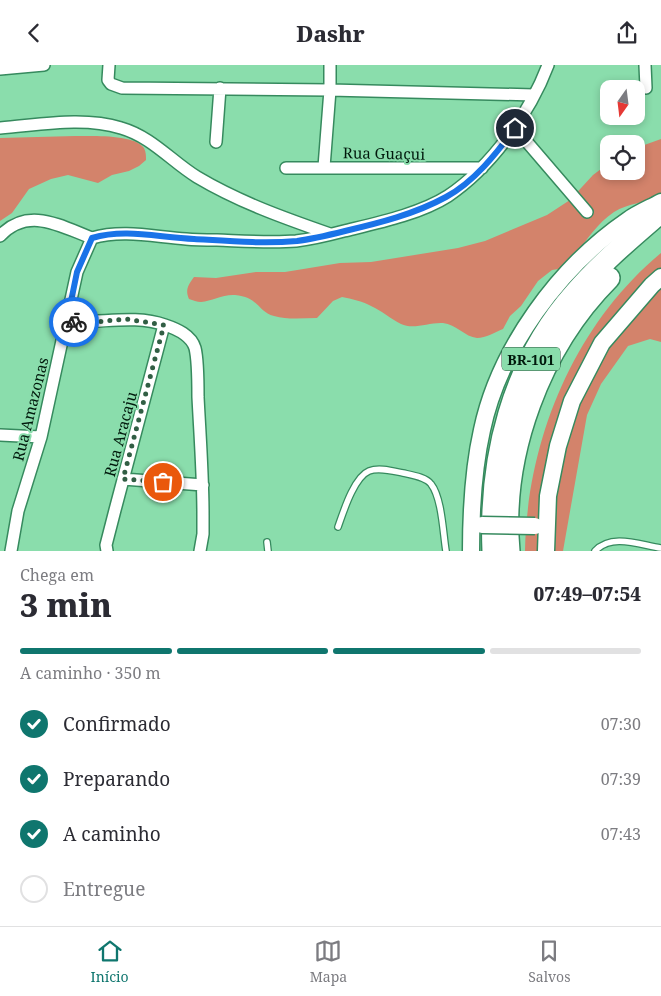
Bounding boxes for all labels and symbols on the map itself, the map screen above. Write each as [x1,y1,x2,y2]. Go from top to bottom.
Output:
north arrow [600,80,645,125]
pin [494,107,536,149]
street label: Rua Guaçui [343,142,425,164]
courier [49,297,99,347]
road number: BR-101 [502,347,560,371]
street label: Rua Amazonas [7,355,53,463]
street label: Rua Aracaju [99,389,141,479]
pin [142,461,184,503]

